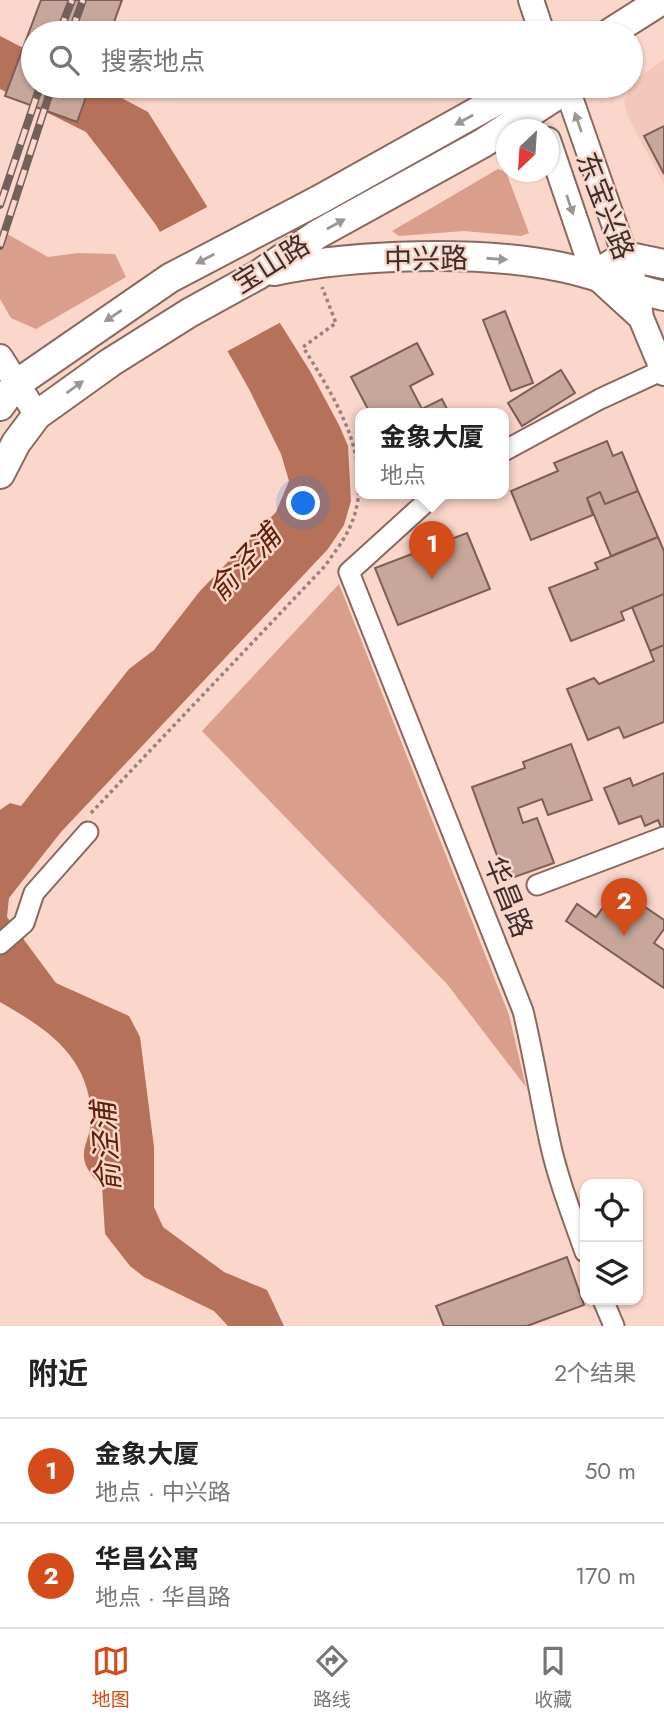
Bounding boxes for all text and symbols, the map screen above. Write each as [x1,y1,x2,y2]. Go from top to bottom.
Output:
search box [21,21,643,98]
icon: search [45,41,83,79]
text: 搜索地点 [101,42,205,80]
one-way arrow [572,111,583,132]
one-way arrow [454,114,473,126]
north arrow [496,119,559,182]
street label: 东宝兴路 [566,146,644,266]
one-way arrow [565,194,576,215]
one-way arrow [326,218,346,230]
street label: 宝山路 [225,224,317,304]
street label: 中兴路 [384,238,468,280]
one-way arrow [195,253,214,265]
one-way arrow [486,254,508,265]
one-way arrow [104,309,122,323]
one-way arrow [66,381,84,395]
popup [355,408,509,499]
text: 金象大厦 [380,418,484,456]
text: 地点 [380,458,426,492]
your location [286,486,320,520]
water label: 俞泾浦 [198,513,293,611]
pin: 1 [409,521,455,579]
street label: 华昌路 [473,850,543,944]
pin: 2 [601,878,647,936]
water label: 俞泾浦 [81,1097,131,1193]
map controls [580,1179,643,1305]
button: locate [580,1179,643,1242]
button: layers [580,1242,643,1305]
text: 附近 [28,1352,88,1395]
text: 2个结果 [554,1356,636,1390]
text: 金象大厦 [95,1435,199,1473]
text: 1 [45,1454,57,1488]
text: 50 m [584,1454,636,1488]
text: 地点 · 中兴路 [95,1475,231,1509]
text: 华昌公寓 [95,1540,199,1578]
text: 2 [43,1559,59,1593]
text: 170 m [575,1559,636,1593]
text: 地点 · 华昌路 [95,1580,231,1614]
tab: 地图 [92,1642,130,1713]
tab: 路线 [313,1642,351,1713]
tab: 收藏 [534,1642,572,1713]

